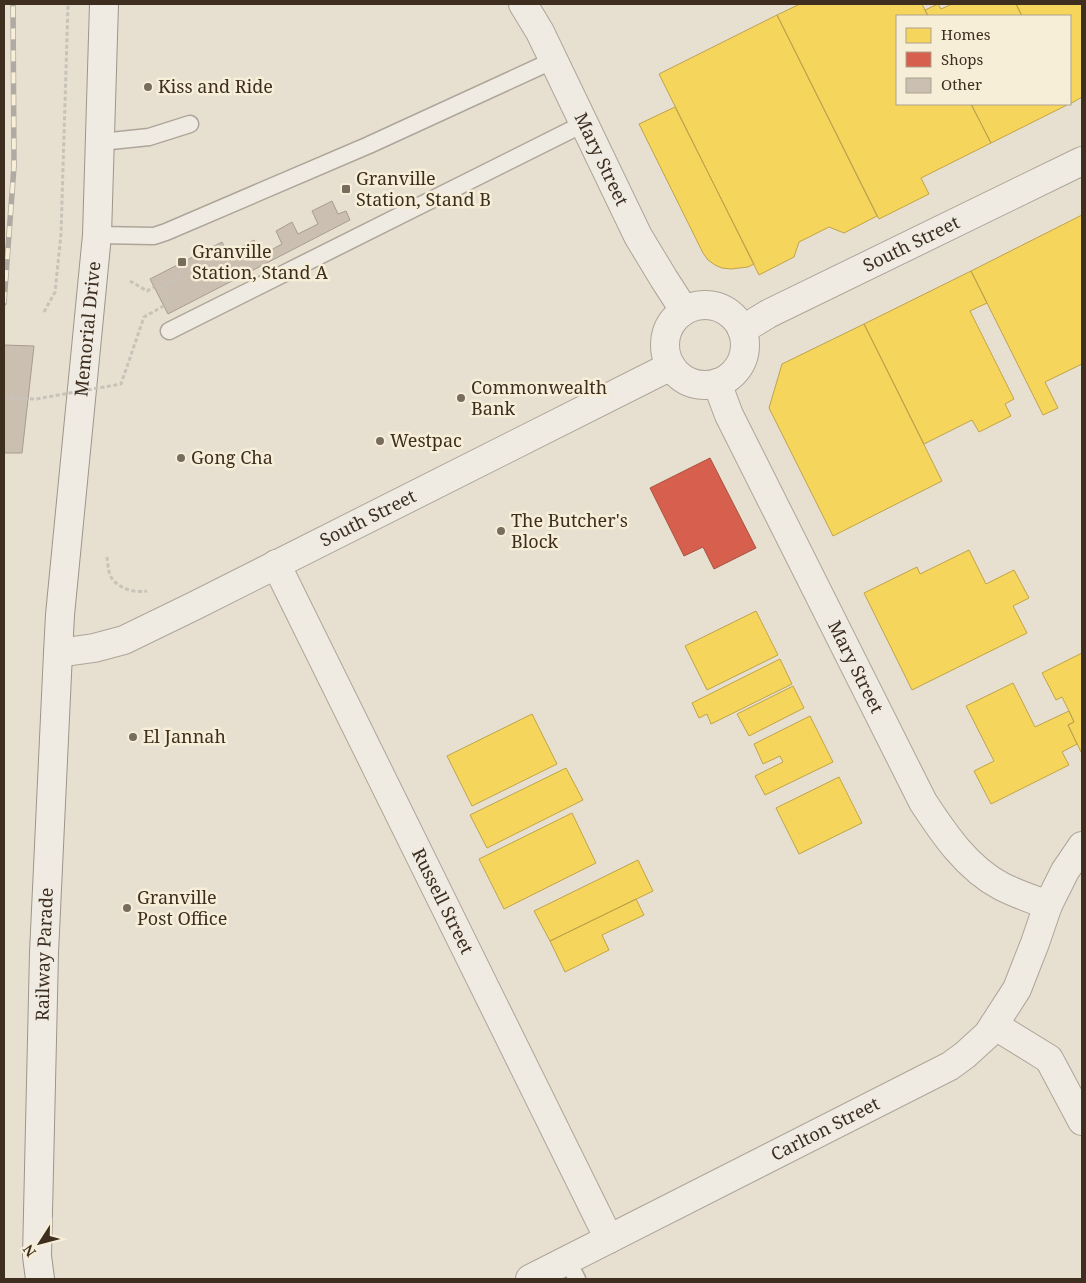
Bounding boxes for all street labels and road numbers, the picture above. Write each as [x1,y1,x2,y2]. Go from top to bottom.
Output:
street label: Mary Street [569,108,635,209]
street label: South Street [859,210,963,277]
street label: Memorial Drive [68,260,105,398]
street label: South Street [316,483,420,552]
street label: Mary Street [823,616,889,717]
street label: Russell Street [407,844,480,958]
street label: Railway Parade [29,887,58,1021]
street label: Carlton Street [766,1091,883,1166]

